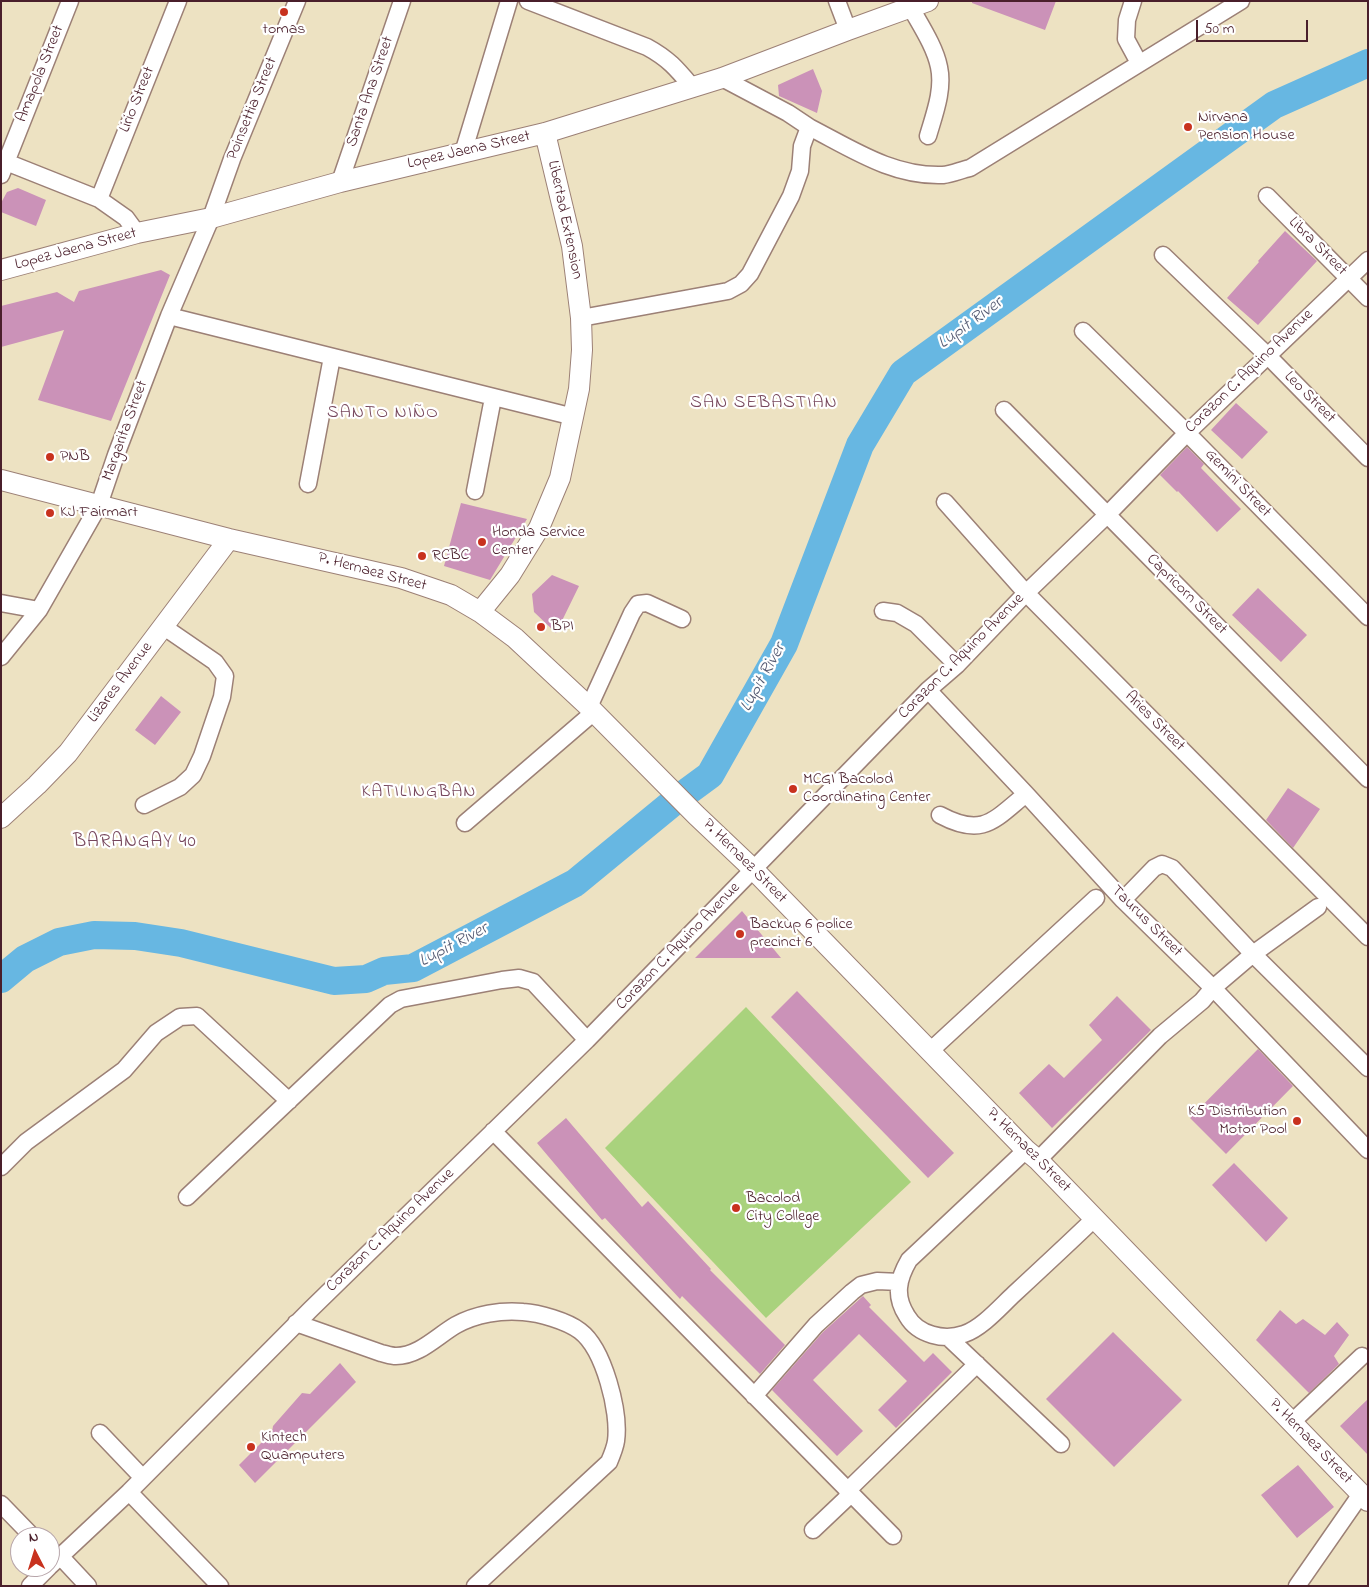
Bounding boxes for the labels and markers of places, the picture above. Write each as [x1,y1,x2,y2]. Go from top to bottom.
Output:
marker: tomas [278,6,290,18]
place label: tomas [263,20,305,40]
place label: Nirvana Pension House [1198,108,1295,146]
marker: Nirvana Pension House [1182,121,1194,133]
place label: PNB [60,447,90,467]
marker: PNB [44,451,56,463]
place label: KJ Fairmart [60,503,138,523]
marker: KJ Fairmart [44,507,56,519]
place label: Honda Service Center [492,523,585,561]
marker: Honda Service Center [476,536,488,548]
place label: RCBC [432,546,469,566]
marker: RCBC [416,550,428,562]
place label: BPI [551,617,574,637]
marker: BPI [535,621,547,633]
place label: MCGI Bacolod Coordinating Center [803,770,930,808]
marker: MCGI Bacolod Coordinating Center [787,783,799,795]
place label: Backup 6 police precinct 6 [750,915,853,953]
marker: Backup 6 police precinct 6 [734,928,746,940]
place label: K5 Distribution Motor Pool [1188,1102,1287,1140]
marker: K5 Distribution Motor Pool [1291,1115,1303,1127]
place label: Bacolod City College [746,1189,819,1227]
marker: Bacolod City College [730,1202,742,1214]
place label: Kintech Quamputers [261,1428,345,1466]
marker: Kintech Quamputers [245,1441,257,1453]

